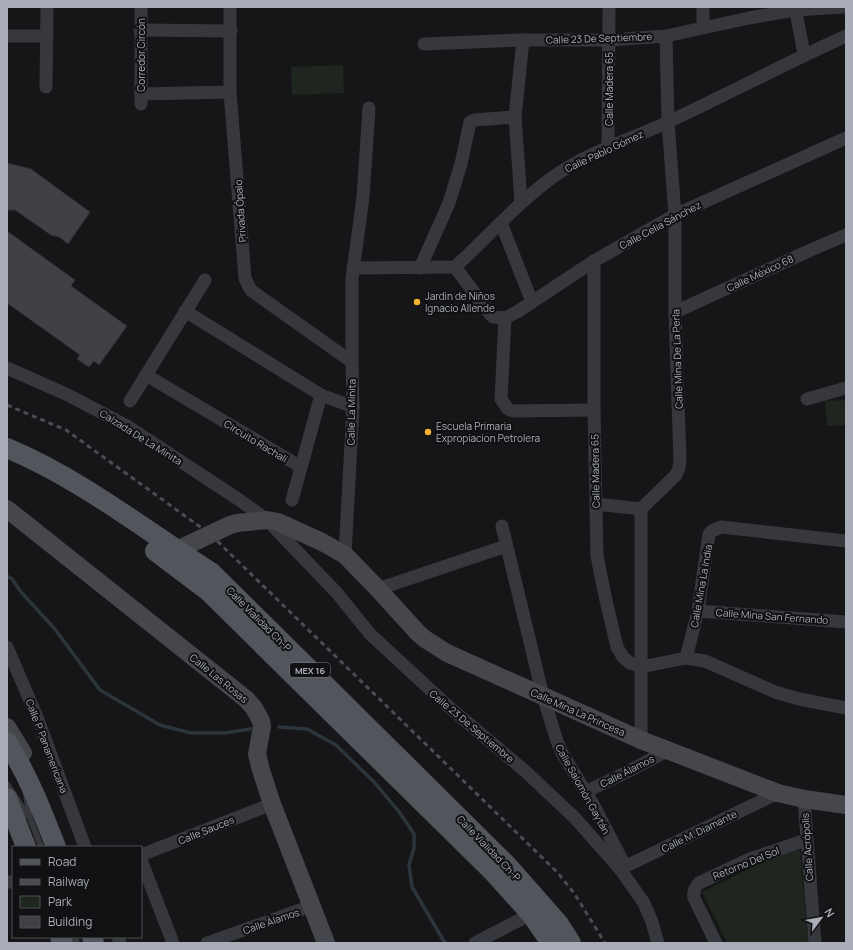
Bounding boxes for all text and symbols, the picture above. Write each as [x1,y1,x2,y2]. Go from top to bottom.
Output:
street label: Corredor Circón [134,18,148,92]
street label: Calle 23 De Septiembre [545,29,653,47]
street label: Calle Madera 65 [602,52,616,126]
street label: Calle Pablo Gómez [562,127,646,175]
street label: Privada Ópalo [231,179,249,243]
street label: Calle Celia Sánchez [617,198,703,252]
street label: Calle México 68 [724,251,796,295]
place label: Jardin de Niños Ignacio Allende [425,289,495,315]
marker: Jardin de Niños Ignacio Allende [412,297,422,307]
street label: Calle Mina De La Perla [668,309,686,409]
street label: Calle La Minita [343,379,359,445]
street label: Calzada De La Minita [97,406,185,468]
street label: Circuito Rachali [221,416,291,466]
place label: Escuela Primaria Expropiacion Petrolera [436,419,540,445]
marker: Escuela Primaria Expropiacion Petrolera [423,427,433,437]
street label: Calle Madera 65 [587,434,603,508]
street label: Calle Mina La India [687,543,715,629]
street label: Calle Vialidad Ch-P [224,584,294,654]
street label: Calle Mina San Fernando [715,605,829,627]
street label: Calle Las Rosas [187,650,251,706]
road number: MEX 16 [290,663,330,677]
street label: Calle Mina La Princesa [529,685,627,739]
street label: Calle 23 De Septiembre [427,686,517,766]
street label: Calle P. Panamericana [23,697,71,795]
street label: Calle Salomón Gaytán [552,741,614,837]
street label: Calle Álamos [598,751,656,791]
street label: Calle M. Diamante [659,807,739,855]
street label: Calle Sauces [176,812,236,848]
street label: Calle Vialidad Ch-P [454,812,524,884]
street label: Calle Acrópolis [798,812,816,882]
street label: Retorno Del Sol [711,843,781,883]
legend [12,846,142,938]
text: Road [48,853,76,870]
text: Railway [48,873,90,890]
text: Park [48,893,73,910]
north arrow [801,898,841,938]
street label: Calle Álamos [241,905,301,937]
text: N [821,905,838,920]
text: Building [48,913,92,930]

